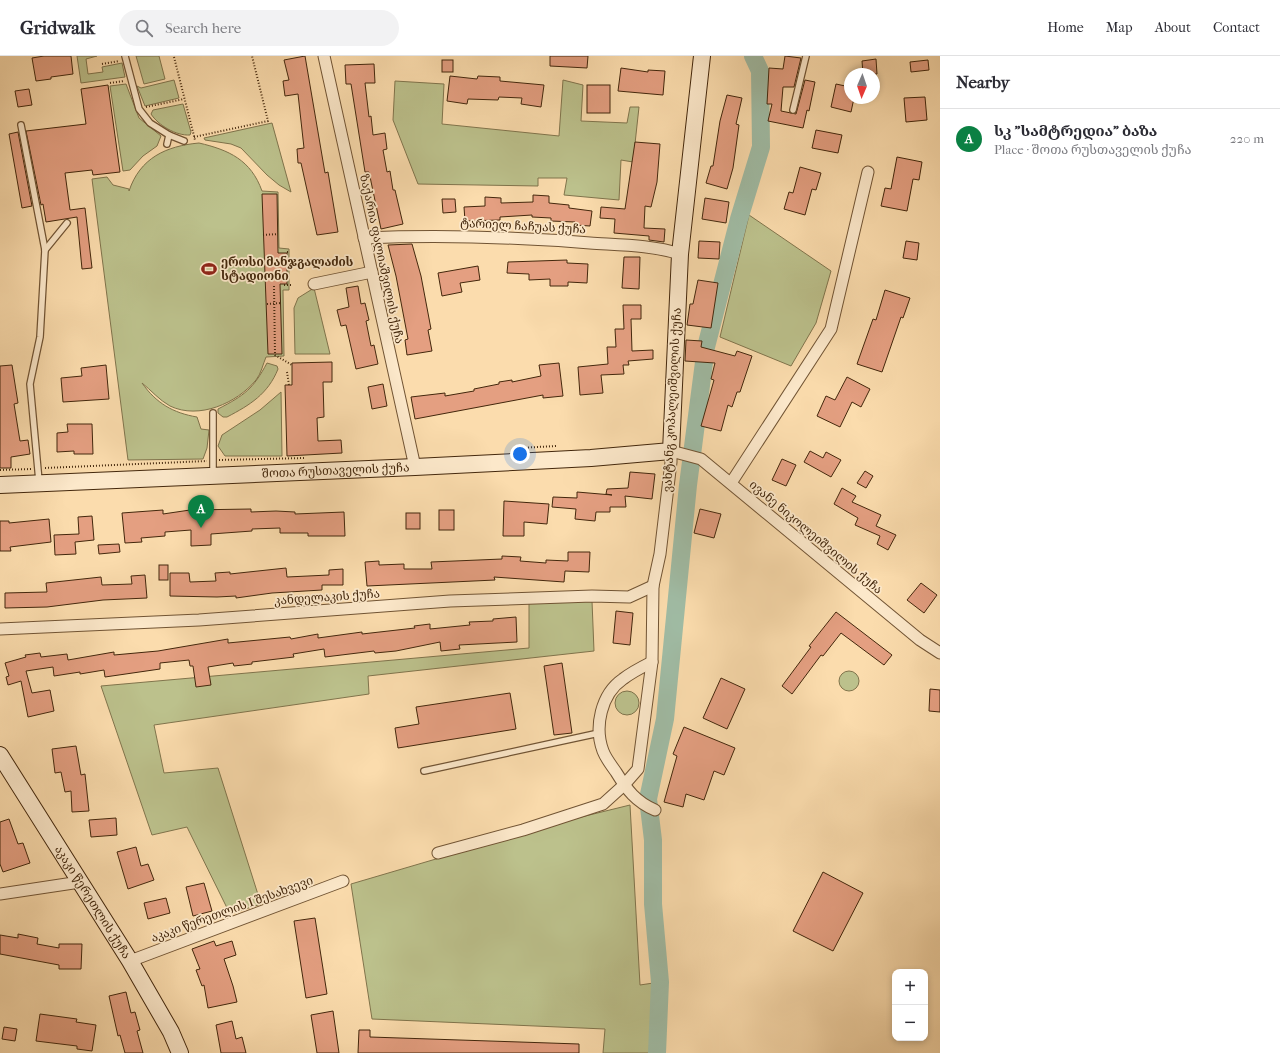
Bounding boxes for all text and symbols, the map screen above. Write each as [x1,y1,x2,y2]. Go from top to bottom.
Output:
search box [119,10,399,46]
text: Gridwalk [20,17,95,39]
icon: search [133,17,155,39]
text: Search here [165,19,241,37]
text: Home [1047,19,1084,36]
text: Map [1106,19,1133,36]
text: About [1155,19,1191,36]
text: Contact [1213,19,1260,36]
north arrow [844,68,880,104]
text: Nearby [956,72,1010,92]
text: სკ "სამტრედია" ბაზა [994,122,1157,140]
text: A [965,131,973,146]
text: 220 m [1230,131,1264,146]
text: Place · შოთა რუსთაველის ქუჩა [994,142,1192,157]
street label: ზაქარია ფალიაშვილის ქუჩა [357,173,407,345]
street label: ტარიელ ჩაჩუას ქუჩა [460,216,586,236]
place label: ეროსი მანჯგალაძის სტადიონი [221,255,353,283]
sports icon: ეროსი მანჯგალაძის სტადიონი [200,260,218,278]
street label: ვახტანგ კოპალეიშვილის ქუჩა [660,307,684,493]
your location [510,444,530,464]
street label: შოთა რუსთაველის ქუჩა [262,460,410,481]
street label: ივანე ნიკოლეიშვილის ქუჩა [747,477,885,597]
pin: A [188,495,214,528]
street label: კანდელაკის ქუჩა [274,586,380,608]
street label: აკაკი წერეთლის ქუჩა [52,843,134,961]
street label: აკაკი წერეთლის I შესახვევი [149,873,315,945]
map controls [892,969,928,1041]
button: + [892,969,928,1005]
button: − [892,1005,928,1041]

